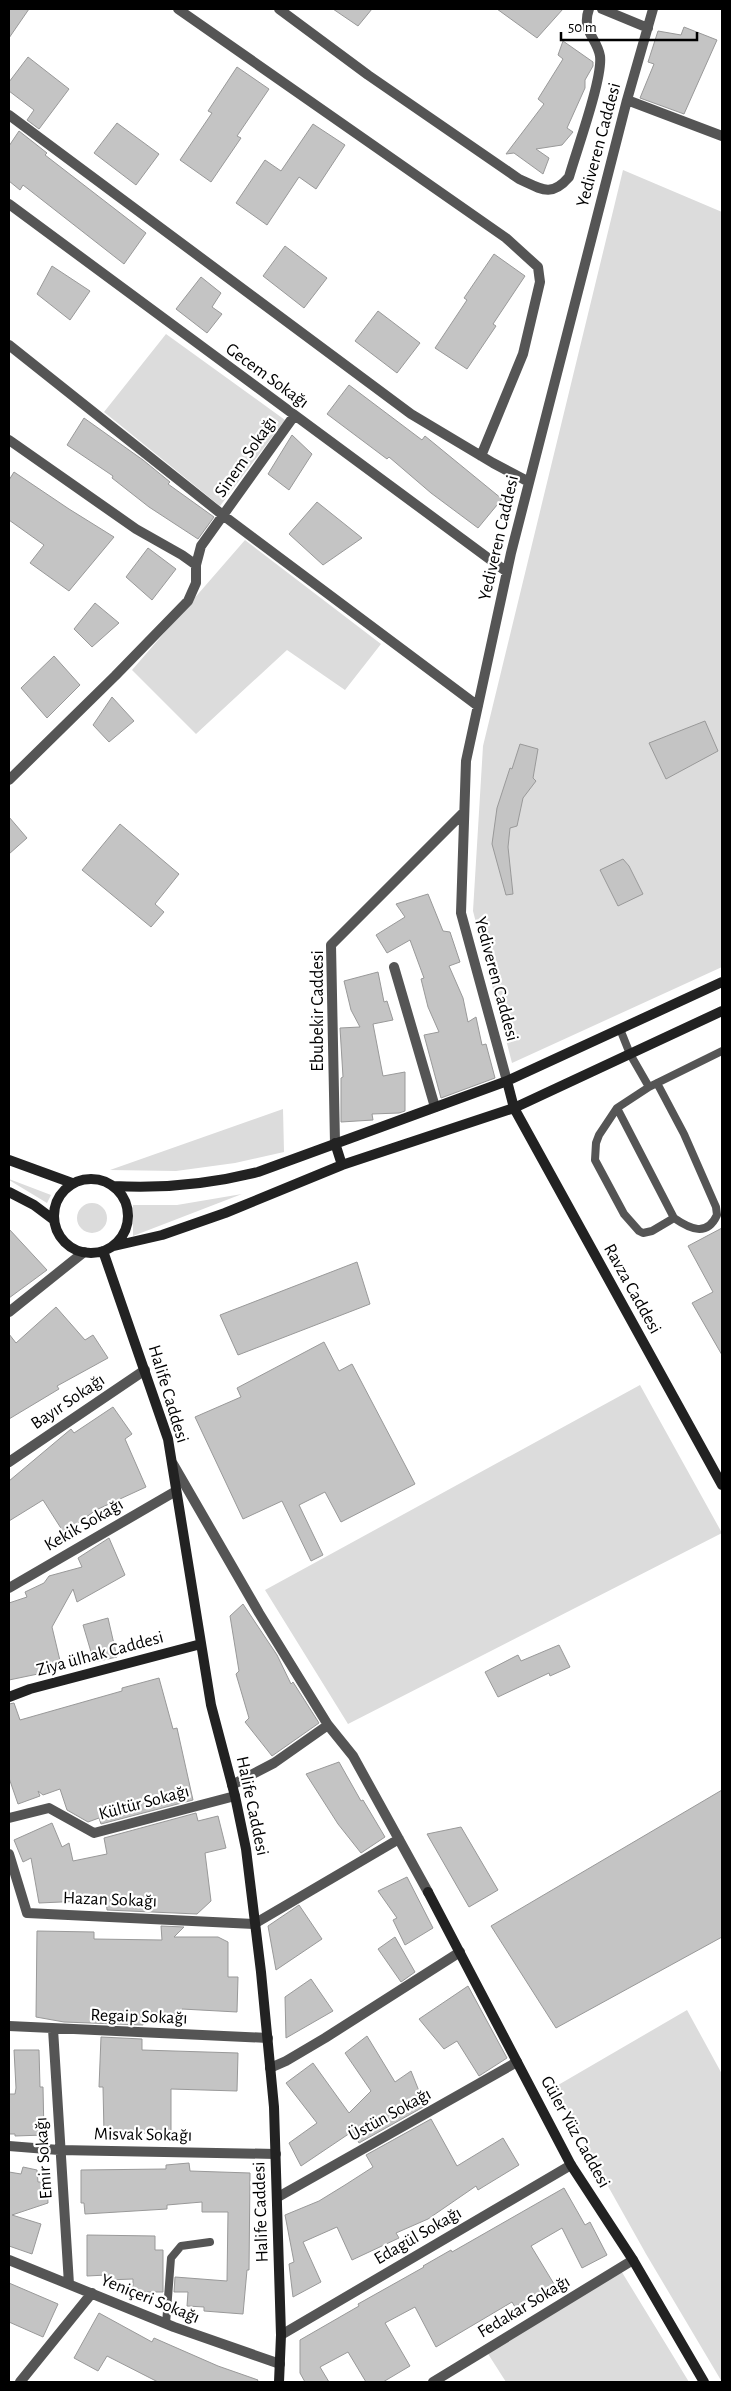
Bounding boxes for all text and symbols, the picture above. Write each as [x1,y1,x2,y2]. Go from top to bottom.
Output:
scale bar [561,10,697,42]
text: 50 m [568,20,597,35]
street label: Yediveren Caddesi [574,81,624,209]
street label: Gecem Sokağı [222,340,312,412]
street label: Sinem Sokağı [212,413,280,501]
street label: Yediveren Caddesi [476,474,522,602]
street label: Yediveren Caddesi [471,915,521,1043]
street label: Ebubekir Caddesi [309,950,327,1072]
street label: Ravza Caddesi [600,1241,664,1337]
street label: Halife Caddesi [145,1343,191,1445]
street label: Bayır Sokağı [28,1371,108,1433]
street label: Kekik Sokağı [42,1495,126,1555]
street label: Ziya ülhak Caddesi [35,1628,165,1680]
street label: Halife Caddesi [233,1755,271,1857]
street label: Kültür Sokağı [97,1782,191,1824]
street label: Hazan Sokağı [63,1889,157,1911]
street label: Regaip Sokağı [90,2006,188,2028]
street label: Güler Yüz Caddesi [537,2073,613,2191]
street label: Üstün Sokağı [345,2083,434,2145]
street label: Emir Sokağı [32,2116,56,2200]
street label: Misvak Sokağı [94,2125,192,2145]
street label: Halife Caddesi [250,2161,272,2263]
street label: Edagül Sokağı [371,2204,465,2268]
street label: Yeniçeri Sokağı [98,2271,202,2327]
street label: Fedakar Sokağı [475,2272,573,2342]

